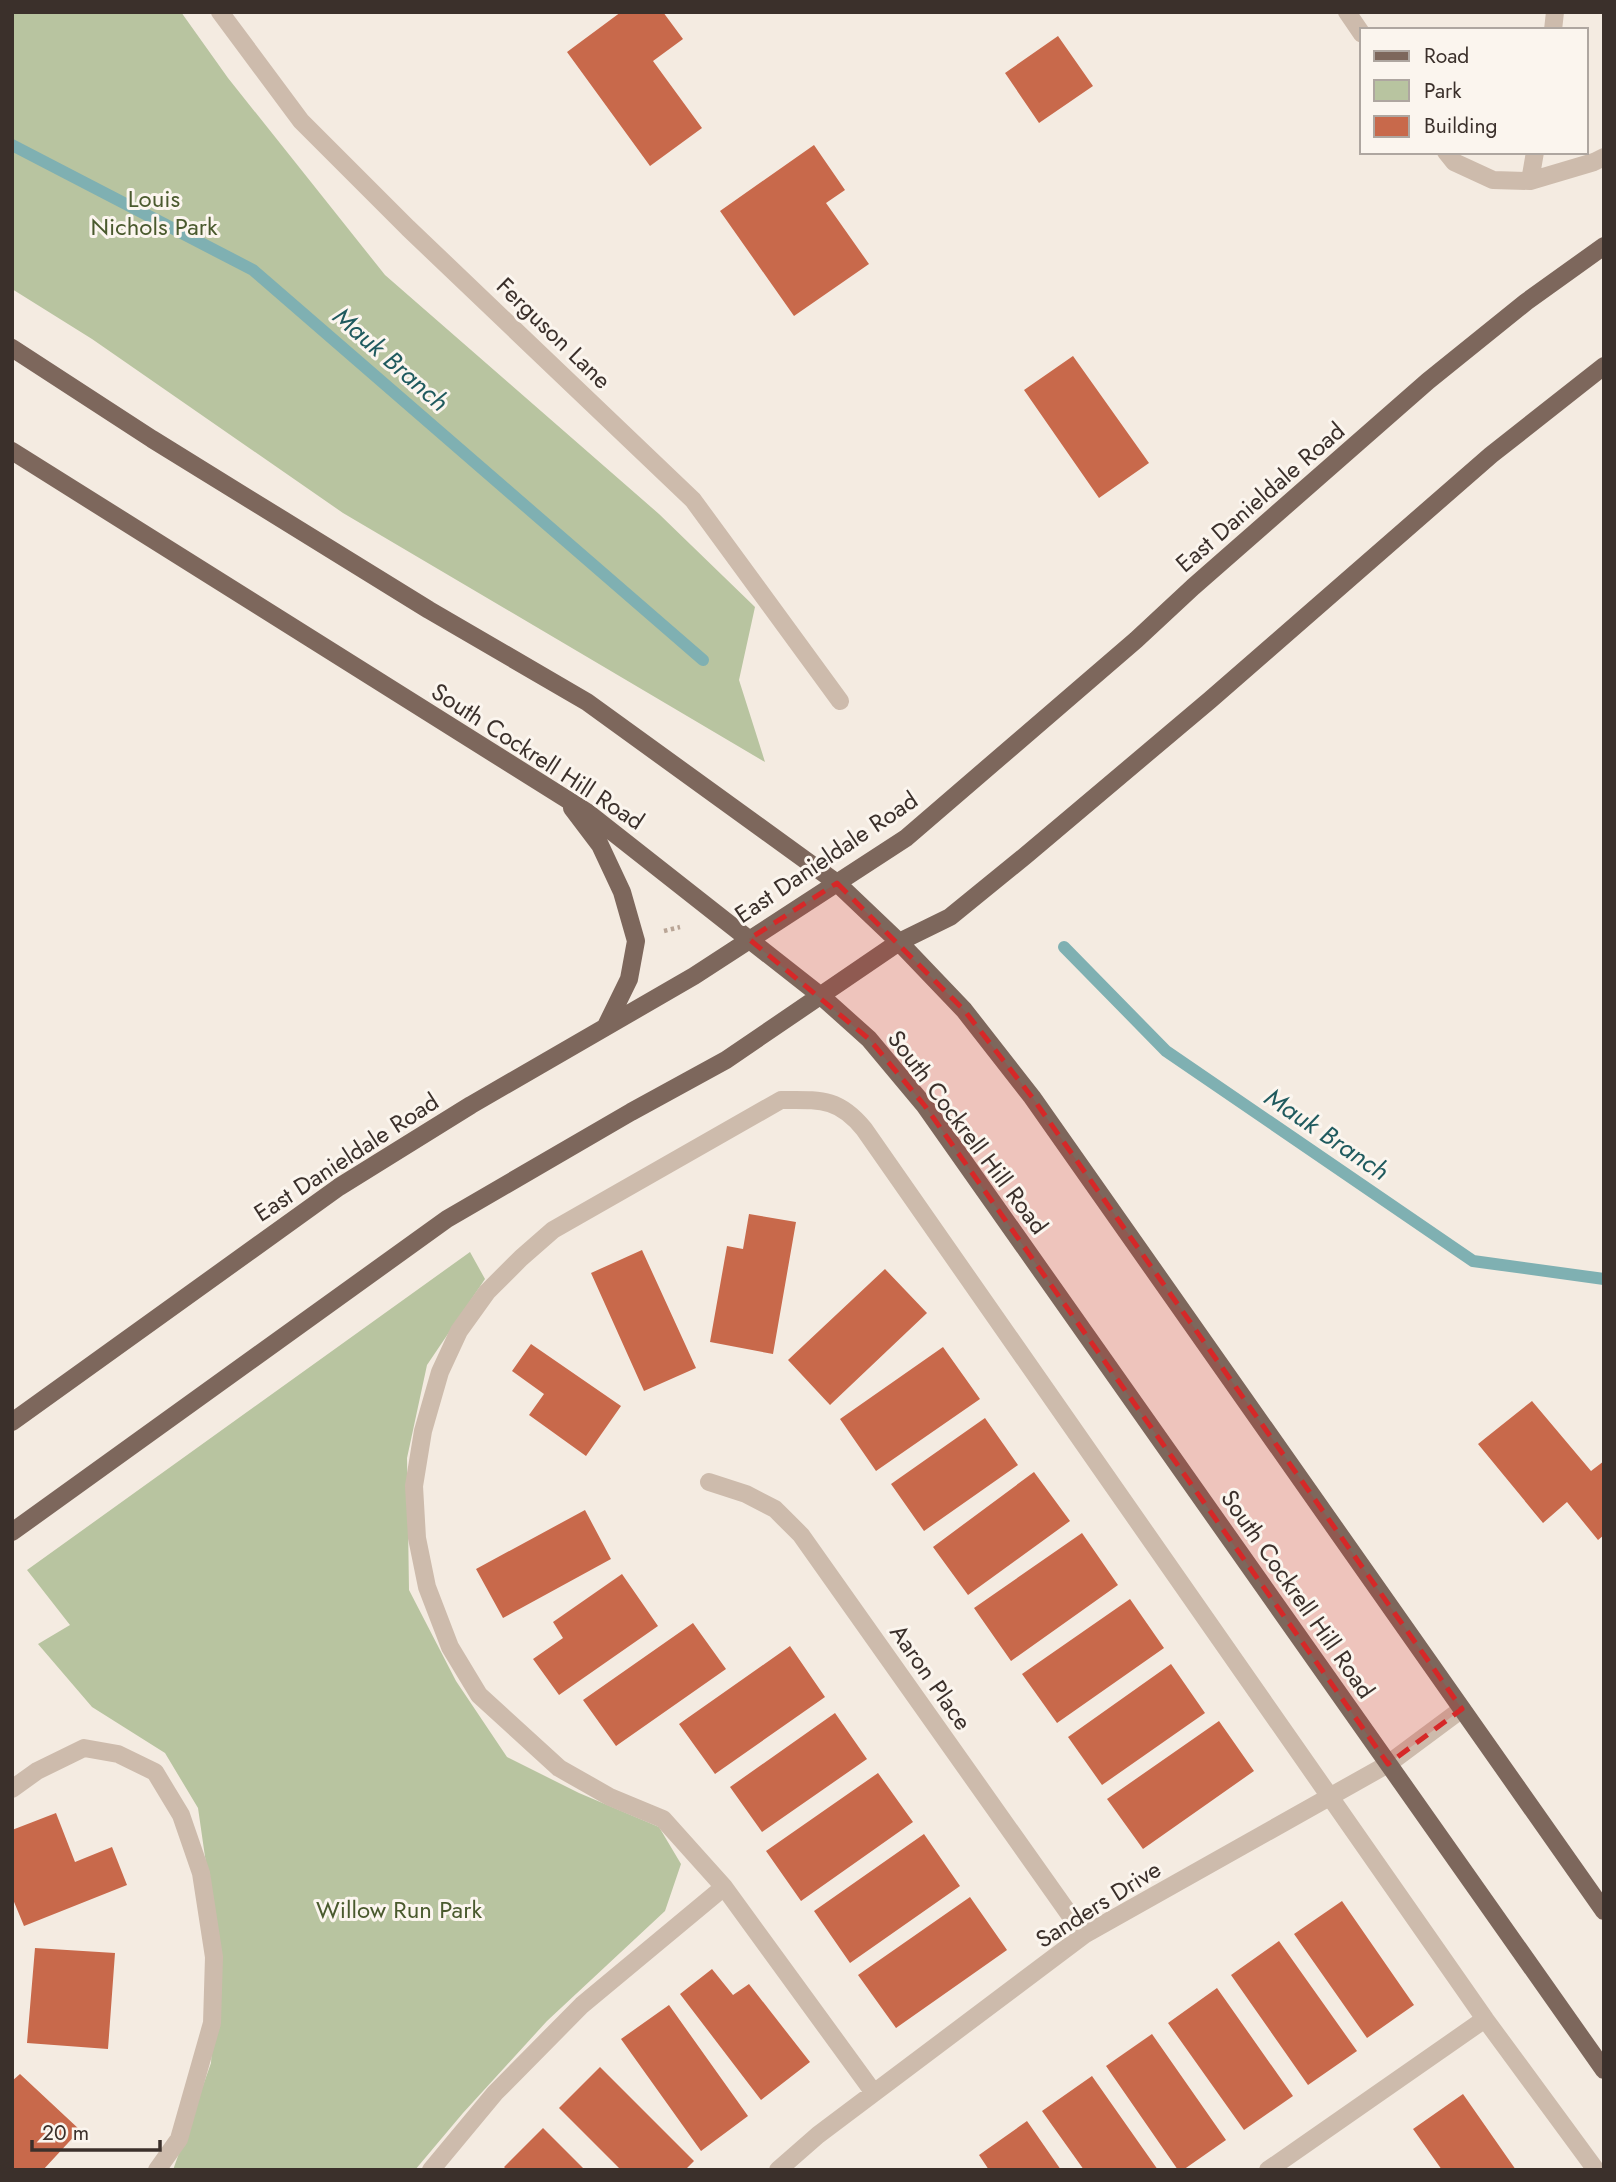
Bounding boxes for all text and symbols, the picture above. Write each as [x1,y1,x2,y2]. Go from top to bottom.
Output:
legend [1360,28,1588,154]
text: Road [1424,41,1469,71]
text: Park [1424,76,1462,106]
text: Building [1424,111,1497,141]
park label: Louis Nichols Park [90,181,218,244]
street label: Ferguson Lane [489,269,619,397]
water label: Mauk Branch [325,298,457,420]
street label: East Danieldale Road [1168,414,1352,580]
street label: South Cockrell Hill Road [425,674,651,838]
street label: East Danieldale Road [727,783,925,931]
street label: South Cockrell Hill Road [879,1022,1057,1242]
water label: Mauk Branch [1257,1078,1397,1190]
street label: East Danieldale Road [247,1084,445,1230]
street label: South Cockrell Hill Road [1213,1482,1383,1706]
street label: Aaron Place [882,1617,980,1737]
street label: Sanders Drive [1029,1852,1167,1956]
park label: Willow Run Park [316,1892,482,1927]
scale bar [32,2108,159,2152]
text: 20 m [42,2118,89,2148]

